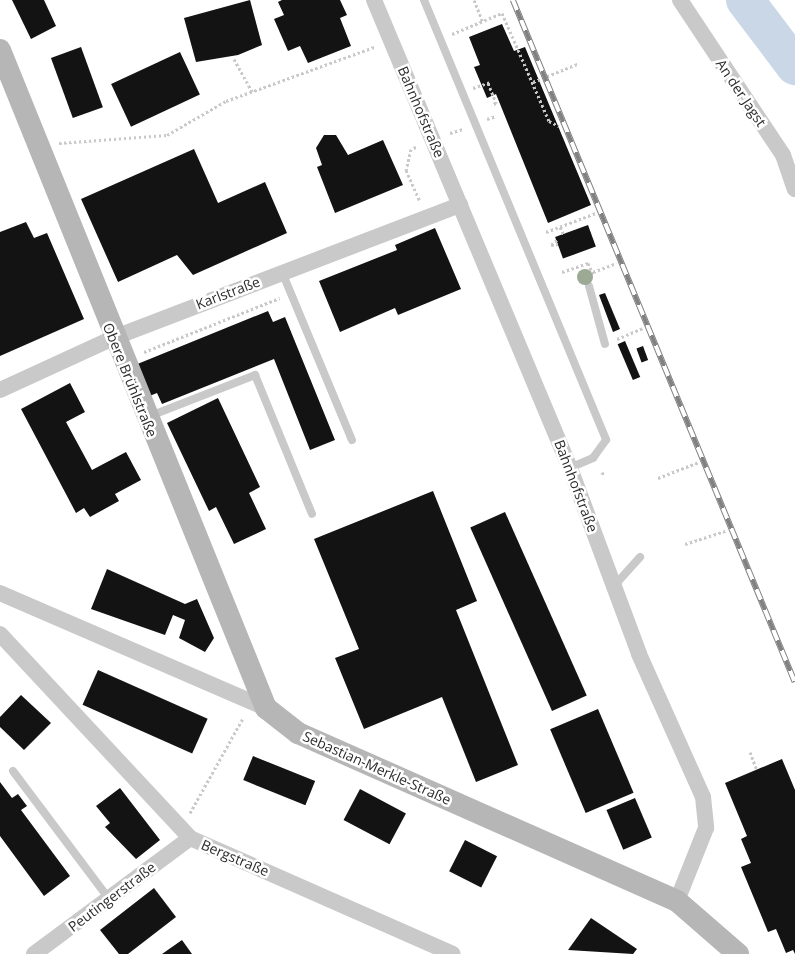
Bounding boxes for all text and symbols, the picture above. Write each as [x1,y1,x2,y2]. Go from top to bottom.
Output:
street label: An der Jagst [712,56,770,130]
street label: Bahnhofstraße [394,64,448,160]
street label: Karlstraße [194,273,262,313]
street label: Obere Brühlstraße [99,320,161,440]
street label: Bahnhofstraße [551,437,601,535]
street label: Sebastian-Merkle-Straße [300,728,454,808]
street label: Bergstraße [199,836,271,880]
street label: Peutingerstraße [65,859,159,935]

